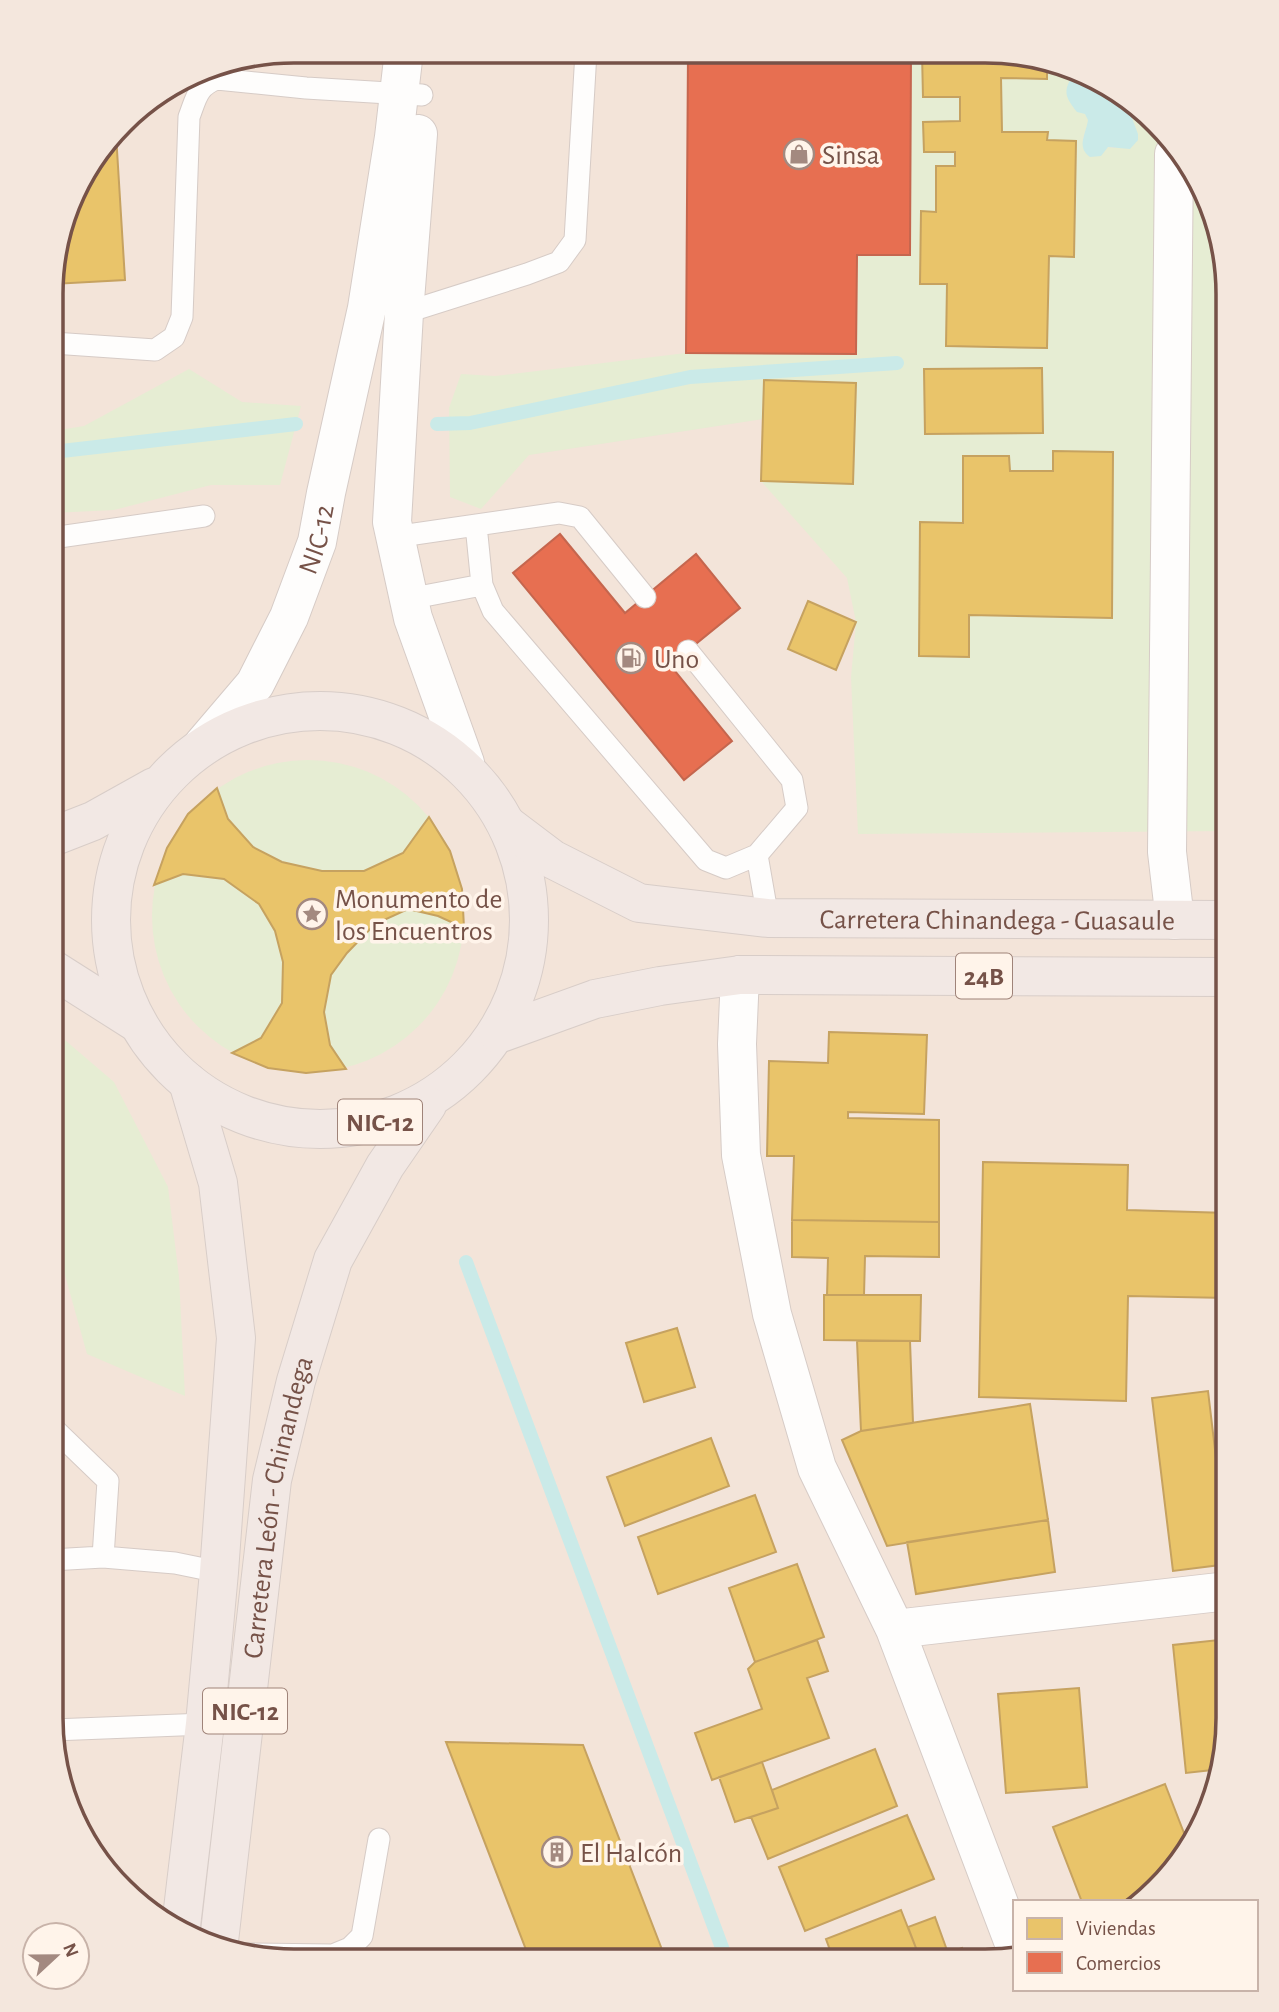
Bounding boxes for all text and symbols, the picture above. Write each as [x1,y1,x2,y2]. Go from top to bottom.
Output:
shop icon: Sinsa [782,137,816,171]
place label: Sinsa [822,142,880,170]
street label: NIC-12 [294,502,340,578]
fuel station icon: Uno [614,641,648,675]
place label: Uno [654,646,699,674]
place label: Monumento de los Encuentros [335,886,503,946]
place icon: Monumento de los Encuentros [295,897,329,931]
street label: Carretera Chinandega - Guasaule [819,906,1175,936]
road number: 24B [956,953,1012,998]
road number: NIC-12 [338,1100,422,1144]
street label: Carretera León - Chinandega [240,1353,319,1660]
road number: NIC-12 [203,1688,287,1734]
building icon: El Halcón [540,1835,574,1869]
place label: El Halcón [580,1840,682,1868]
legend [1013,1900,1258,1991]
text: Viviendas [1076,1918,1156,1939]
north arrow [21,1921,91,1991]
text: N [59,1941,82,1960]
text: Comercios [1076,1953,1161,1974]

